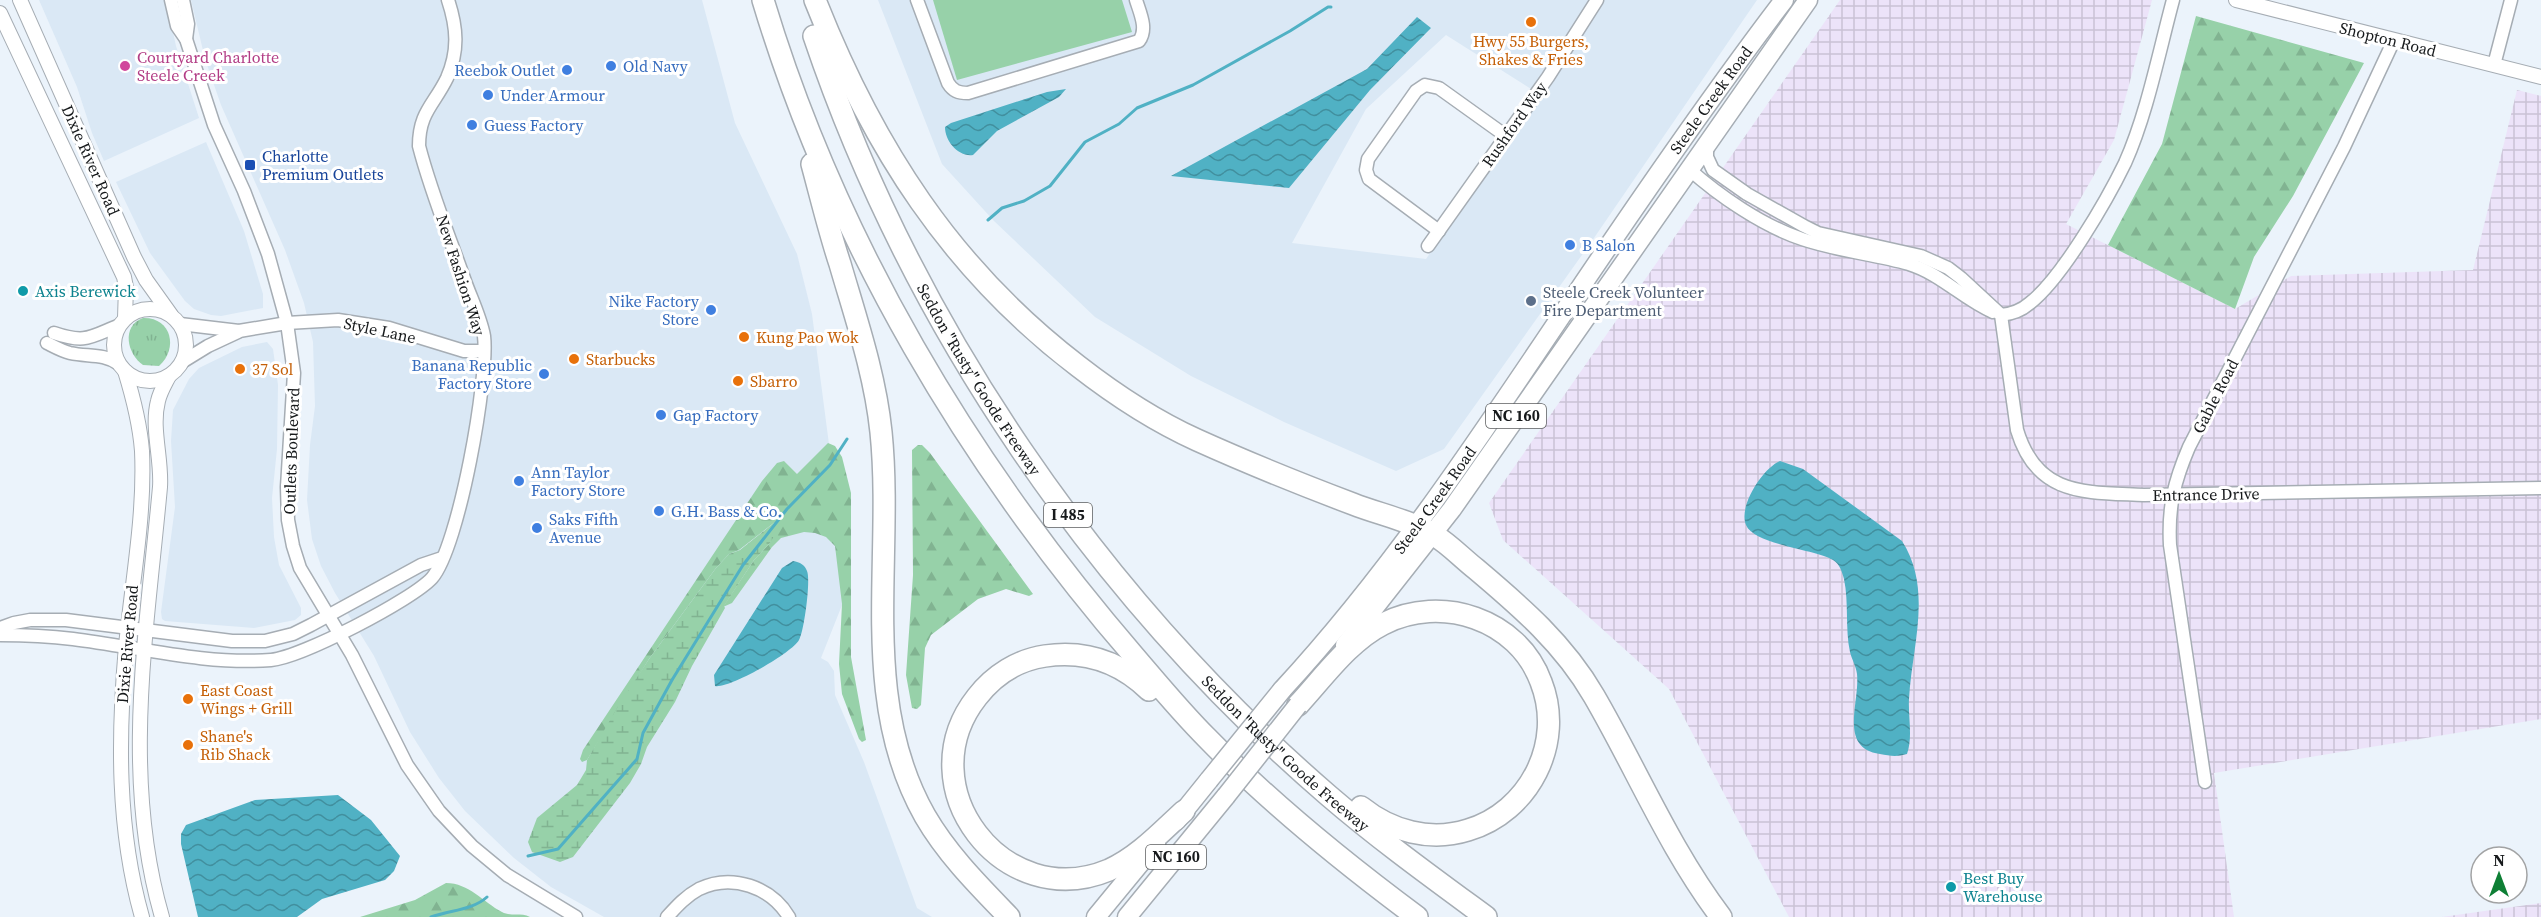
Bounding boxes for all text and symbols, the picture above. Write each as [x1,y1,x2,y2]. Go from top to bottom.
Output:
marker: Hwy 55 Burgers, Shakes & Fries [1524,15,1538,29]
street label: Shopton Road [2337,16,2439,62]
place label: Hwy 55 Burgers, Shakes & Fries [1473,30,1589,70]
street label: Steele Creek Road [1664,41,1757,158]
place label: Courtyard Charlotte Steele Creek [137,46,279,86]
place label: Old Navy [623,55,688,77]
marker: Courtyard Charlotte Steele Creek [118,59,132,73]
place label: Reebok Outlet [454,59,556,81]
marker: Old Navy [604,59,618,73]
marker: Reebok Outlet [560,63,574,77]
street label: Rushford Way [1476,76,1552,171]
place label: Under Armour [500,84,605,106]
marker: Under Armour [481,88,495,102]
street label: Dixie River Road [57,101,125,219]
place label: Guess Factory [484,114,584,136]
marker: Guess Factory [465,118,479,132]
place label: Charlotte Premium Outlets [262,145,384,185]
marker: Charlotte Premium Outlets [243,158,257,172]
street label: New Fashion Way [431,212,491,339]
place label: B Salon [1582,234,1636,256]
marker: B Salon [1563,238,1577,252]
place label: Axis Berewick [35,280,136,302]
street label: Seddon "Rusty" Goode Freeway [912,280,1047,480]
place label: Steele Creek Volunteer Fire Department [1543,281,1704,321]
marker: Axis Berewick [16,284,30,298]
place label: Nike Factory Store [608,290,700,330]
marker: Steele Creek Volunteer Fire Department [1524,294,1538,308]
marker: Nike Factory Store [704,303,718,317]
street label: Style Lane [342,312,418,348]
place label: Kung Pao Wok [756,326,859,348]
marker: Kung Pao Wok [737,330,751,344]
place label: Starbucks [586,348,655,370]
marker: Starbucks [567,352,581,366]
place label: Banana Republic Factory Store [411,354,532,394]
street label: Gable Road [2187,355,2243,437]
place label: 37 Sol [252,358,294,380]
marker: 37 Sol [233,362,247,376]
marker: Banana Republic Factory Store [537,367,551,381]
place label: Sbarro [750,370,798,392]
marker: Sbarro [731,374,745,388]
street label: Outlets Boulevard [278,387,304,515]
place label: Gap Factory [673,404,759,426]
road number: NC 160 [1486,404,1546,428]
marker: Gap Factory [654,408,668,422]
street label: Steele Creek Road [1388,442,1481,558]
place label: Ann Taylor Factory Store [531,461,625,501]
marker: Ann Taylor Factory Store [512,474,526,488]
street label: Entrance Drive [2152,482,2260,506]
place label: G.H. Bass & Co. [671,500,782,522]
road number: I 485 [1044,503,1092,527]
marker: G.H. Bass & Co. [652,504,666,518]
place label: Saks Fifth Avenue [549,508,619,548]
marker: Saks Fifth Avenue [530,521,544,535]
street label: Dixie River Road [111,584,143,704]
street label: Seddon "Rusty" Goode Freeway [1197,670,1375,837]
place label: East Coast Wings + Grill [200,679,293,719]
marker: East Coast Wings + Grill [181,692,195,706]
place label: Shane's Rib Shack [200,725,271,765]
marker: Shane's Rib Shack [181,738,195,752]
road number: NC 160 [1146,845,1206,869]
north arrow [2469,845,2529,905]
text: N [2493,849,2505,871]
place label: Best Buy Warehouse [1963,867,2043,907]
marker: Best Buy Warehouse [1944,880,1958,894]

